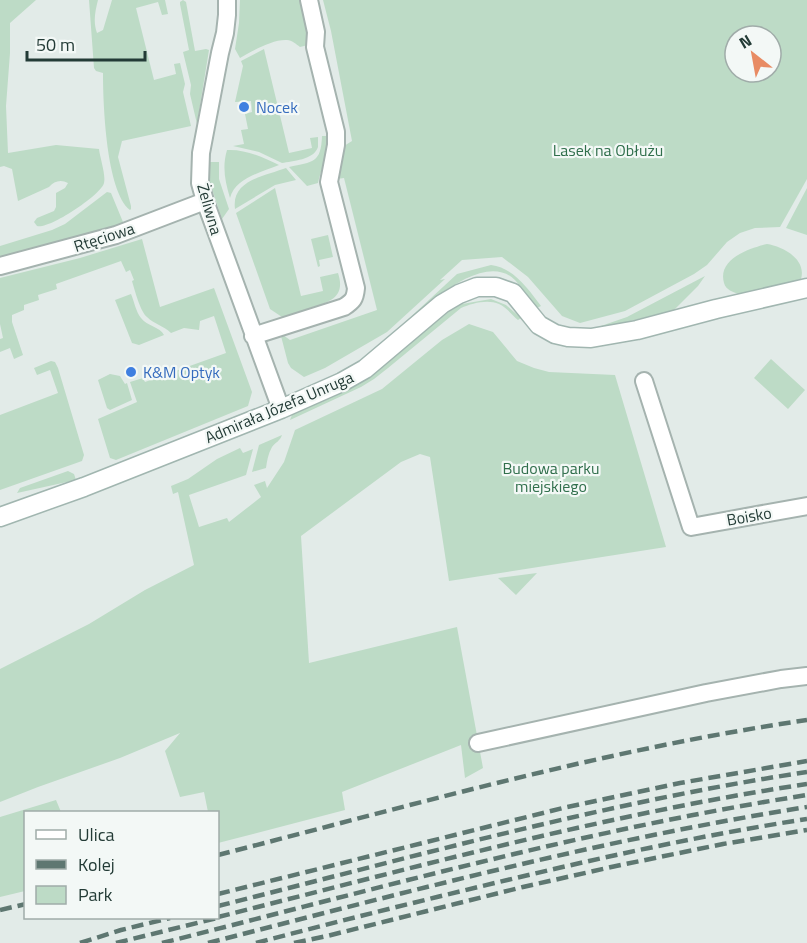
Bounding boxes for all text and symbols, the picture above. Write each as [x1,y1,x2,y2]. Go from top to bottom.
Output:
scale bar [27,24,146,62]
north arrow [723,24,783,84]
text: N [734,28,756,54]
text: 50 m [36,31,75,58]
place label: Nocek [256,95,298,119]
marker: Nocek [237,100,251,114]
park label: Lasek na Obłużu [553,138,663,162]
street label: Żeliwna [191,180,229,238]
street label: Rtęciowa [71,216,137,258]
place label: K&M Optyk [143,360,220,384]
marker: K&M Optyk [124,365,138,379]
street label: Admirała Józefa Unruga [201,365,357,449]
park label: Budowa parku miejskiego [503,456,599,498]
street label: Boisko [725,500,773,532]
legend [24,811,219,919]
text: Ulica [78,821,115,848]
text: Kolej [78,851,115,878]
text: Park [78,881,113,908]

